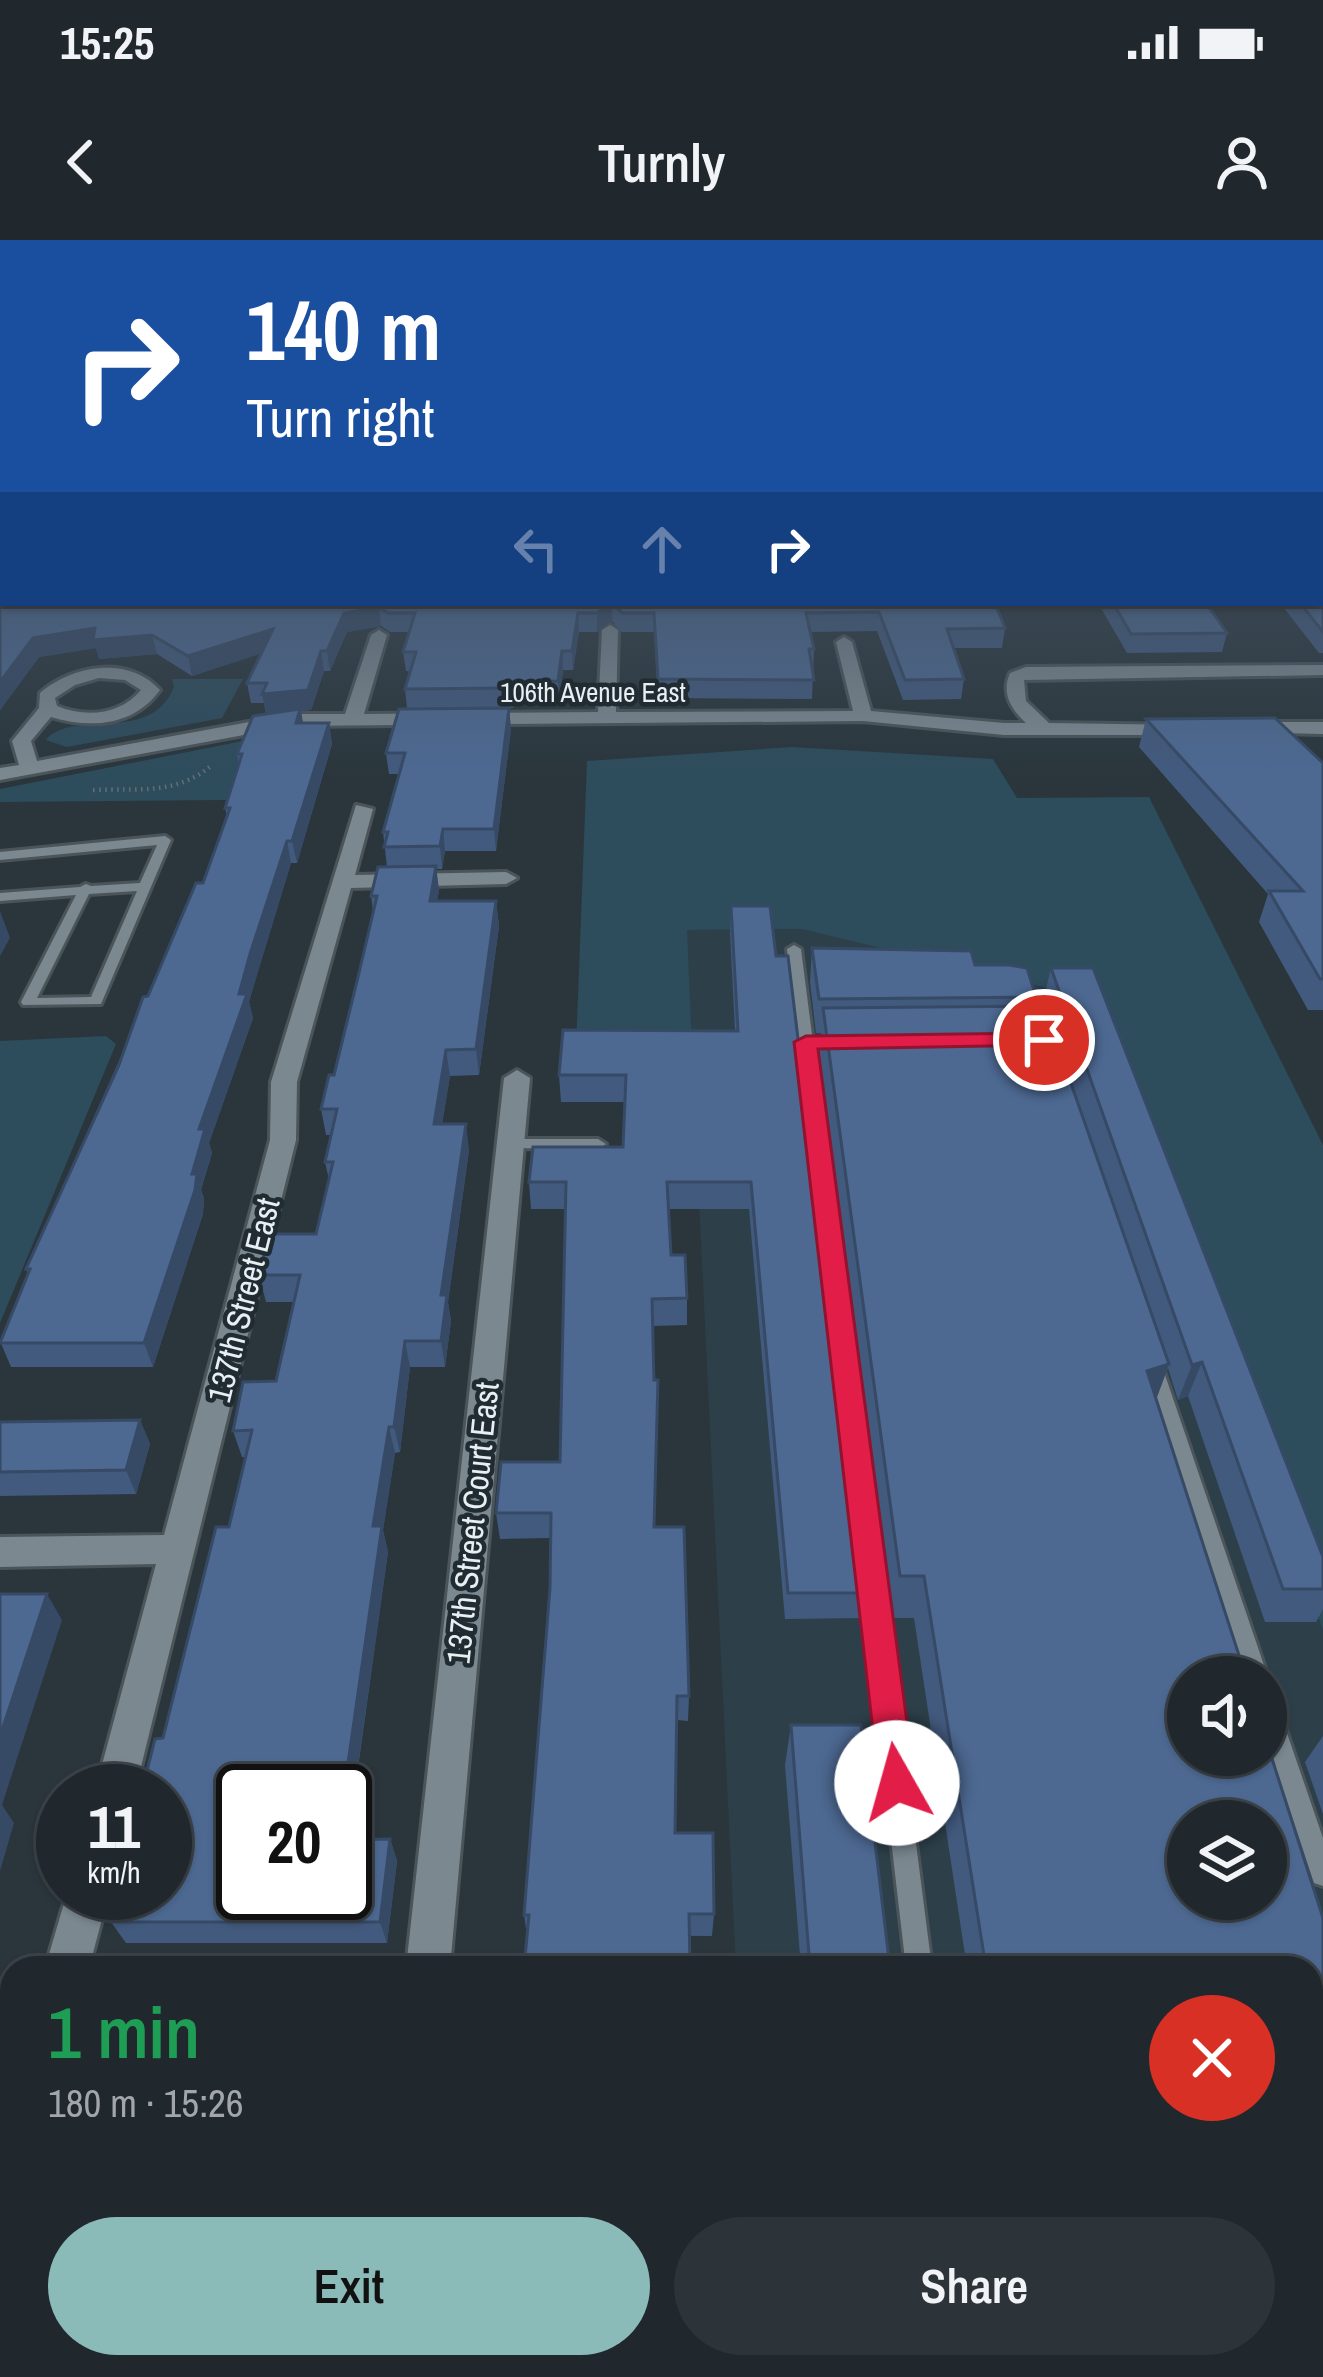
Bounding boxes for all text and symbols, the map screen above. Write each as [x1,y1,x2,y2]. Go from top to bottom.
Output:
text: 15:25 [60,12,154,73]
text: Turnly [598,126,725,199]
icon: back [48,129,114,195]
icon: person [1209,129,1275,195]
text: 140 m [246,273,441,386]
icon: right [48,288,204,444]
text: Turn right [246,381,434,454]
icon: left [503,516,569,582]
icon: ahead [629,516,695,582]
icon: right [755,516,821,582]
street label: 106th Avenue East [500,674,686,710]
pin [993,989,1095,1091]
icon: arrive [1011,1007,1077,1073]
street label: 137th Street East [196,1193,290,1407]
street label: 137th Street Court East [435,1380,509,1666]
map controls [1167,1656,1287,1920]
button: sound [1167,1656,1287,1776]
position arrow [834,1720,960,1846]
speed limit sign: 20 [216,1764,372,1920]
text: 11 [88,1786,140,1867]
button: layers [1167,1800,1287,1920]
text: km/h [87,1852,141,1892]
text: 1 min [48,1983,200,2080]
button: close [1149,1995,1275,2121]
text: 180 m · 15:26 [48,2077,244,2129]
button: Exit [48,2217,650,2355]
button: Share [674,2217,1275,2355]

